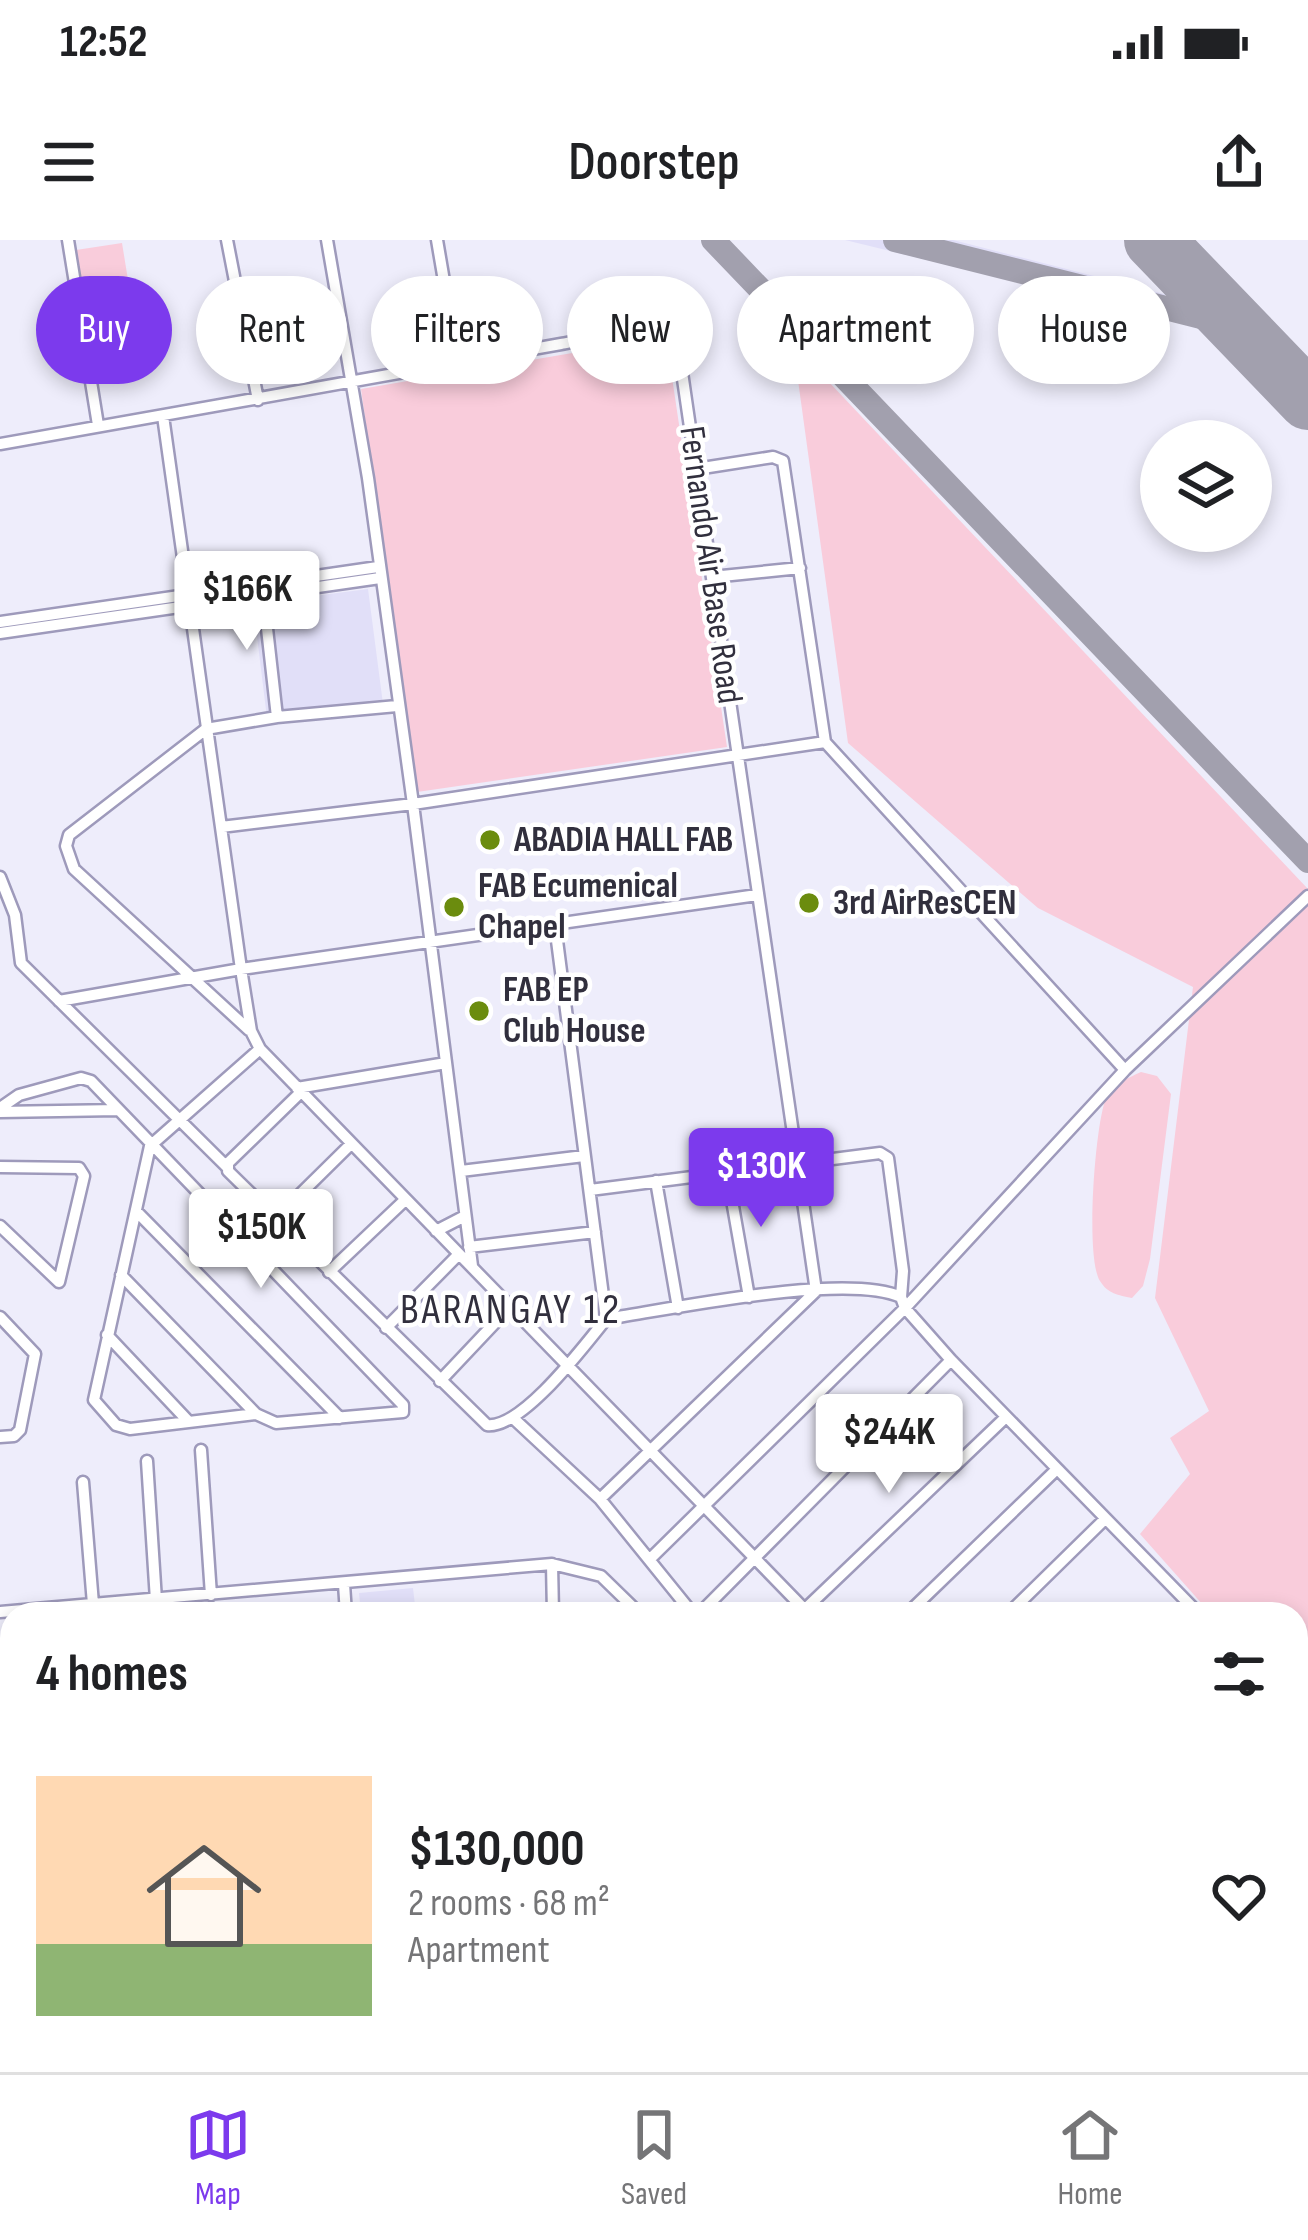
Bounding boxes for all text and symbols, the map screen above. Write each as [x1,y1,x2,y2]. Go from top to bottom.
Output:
text: 12:52 [60,15,147,70]
icon: menu [36,129,102,195]
icon: share [1206,129,1272,195]
text: Doorstep [568,130,740,195]
chip: Buy [36,276,172,384]
chip: Rent [196,276,347,384]
chip: Filters [371,276,543,384]
chip: New [567,276,713,384]
chip: Apartment [737,276,974,384]
chip: House [998,276,1170,384]
map controls [1140,420,1272,552]
button: layers [1140,420,1272,552]
street label: Fernando Air Base Road [669,424,751,706]
pin: $166K [163,551,331,653]
text: $166K [201,566,293,613]
place label: ABADIA HALL FAB [513,819,733,862]
marker: ABADIA HALL FAB [477,827,503,853]
place label: FAB Ecumenical Chapel [478,865,678,949]
place label: 3rd AirResCEN [833,882,1017,925]
marker: 3rd AirResCEN [796,890,822,916]
marker: FAB Ecumenical Chapel [441,894,467,920]
place label: FAB EP Club House [503,969,646,1053]
marker: FAB EP Club House [466,998,492,1024]
pin: $130K [677,1128,845,1230]
text: $130K [716,1143,806,1190]
pin: $150K [177,1189,345,1291]
text: $150K [216,1204,306,1251]
district label: BARANGAY 12 [400,1285,622,1336]
pin: $244K [805,1394,973,1496]
text: $244K [843,1409,935,1456]
icon: filters [1206,1641,1272,1707]
text: 4 homes [36,1644,188,1705]
text: $130,000 [408,1819,585,1880]
icon: home [132,1824,276,1968]
icon: heart [1206,1863,1272,1929]
text: 2 rooms · 68 m² [408,1880,610,1927]
text: Apartment [408,1927,550,1974]
tab: Map [185,2102,251,2214]
tab: Saved [621,2102,687,2214]
tab: Home [1057,2102,1123,2214]

